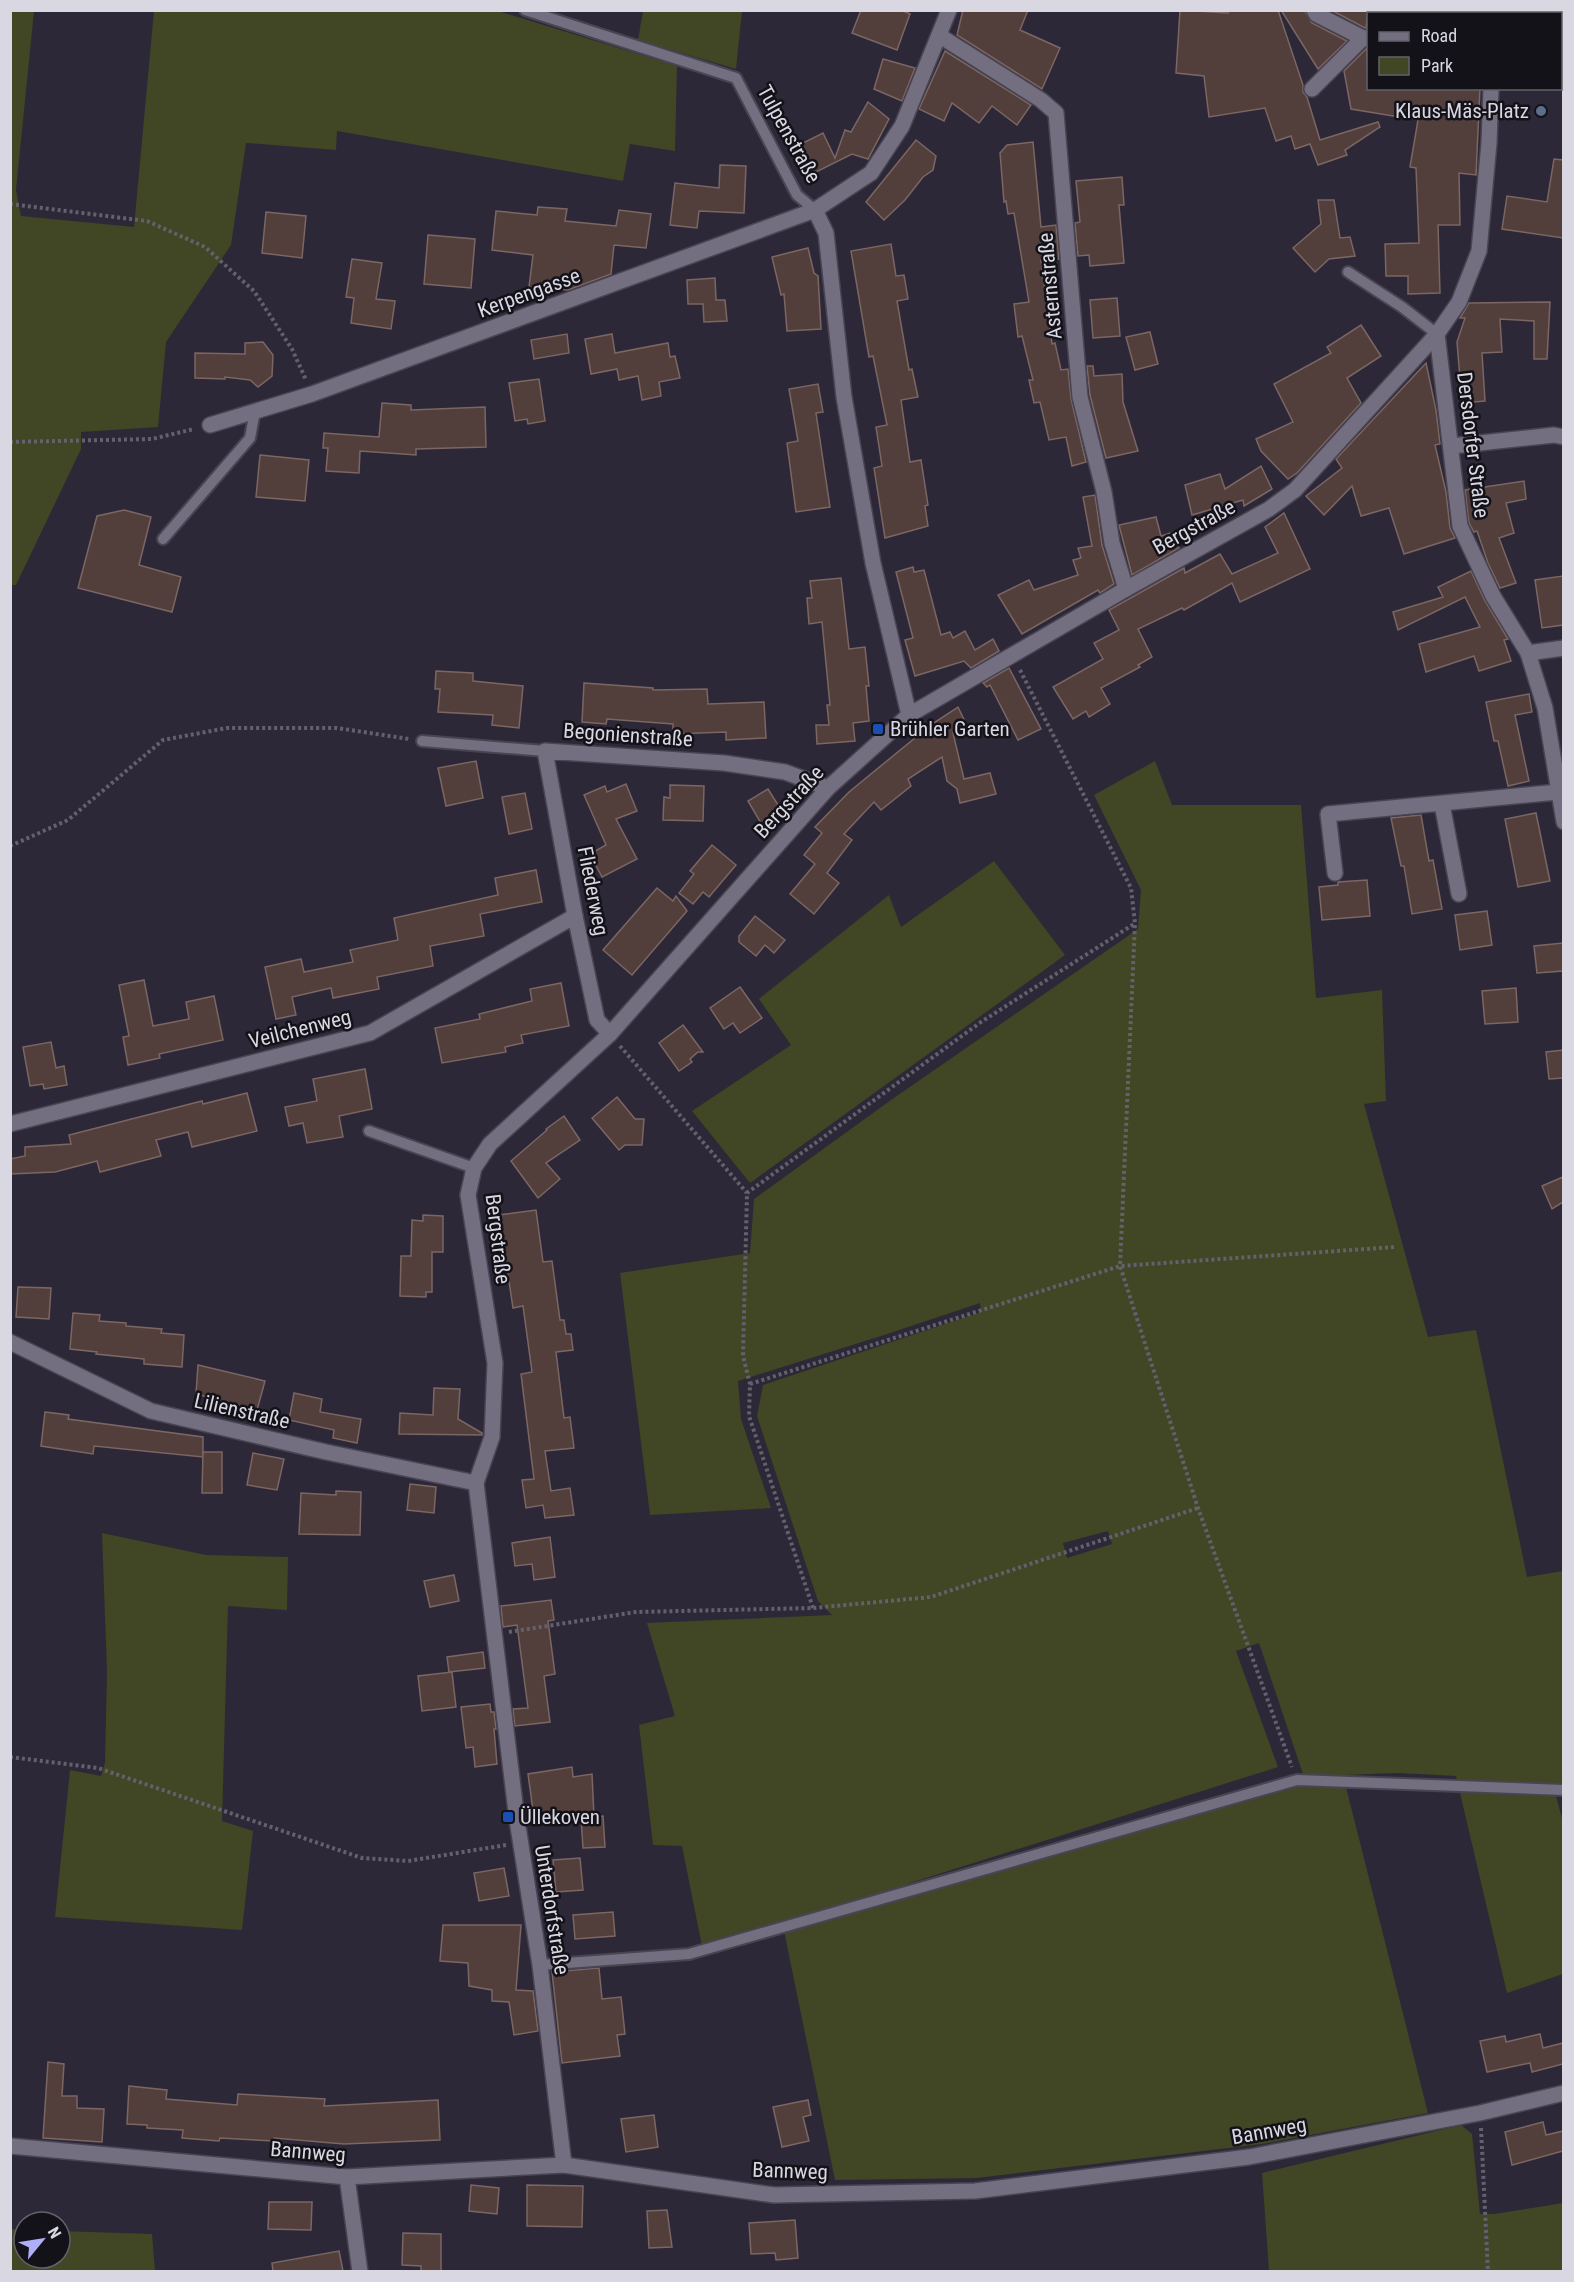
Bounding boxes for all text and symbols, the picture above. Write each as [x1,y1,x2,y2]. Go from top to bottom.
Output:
legend [1367,12,1562,90]
text: Road [1421,25,1457,46]
text: Park [1421,55,1453,76]
street label: Tulpenstraße [752,81,826,187]
place label: Klaus-Mäs-Platz [1395,99,1529,123]
marker: Klaus-Mäs-Platz [1534,104,1548,118]
street label: Asternstraße [1033,232,1067,340]
street label: Kerpengasse [475,263,584,323]
street label: Dersdorfer Straße [1452,371,1494,519]
street label: Bergstraße [1149,494,1240,559]
place label: Brühler Garten [890,717,1010,741]
street label: Begonienstraße [562,718,694,752]
marker: Brühler Garten [871,722,885,736]
street label: Bergstraße [749,761,829,843]
street label: Fliederweg [573,844,613,938]
street label: Veilchenweg [246,1005,354,1053]
street label: Bergstraße [481,1193,515,1286]
street label: Lilienstraße [192,1388,292,1434]
place label: Üllekoven [520,1805,600,1829]
marker: Üllekoven [501,1810,515,1824]
street label: Unterdorfstraße [530,1843,574,1977]
street label: Bannweg [1230,2113,1308,2149]
street label: Bannweg [269,2137,347,2167]
street label: Bannweg [752,2158,828,2184]
north arrow [12,2210,72,2270]
text: N [44,2224,65,2242]

